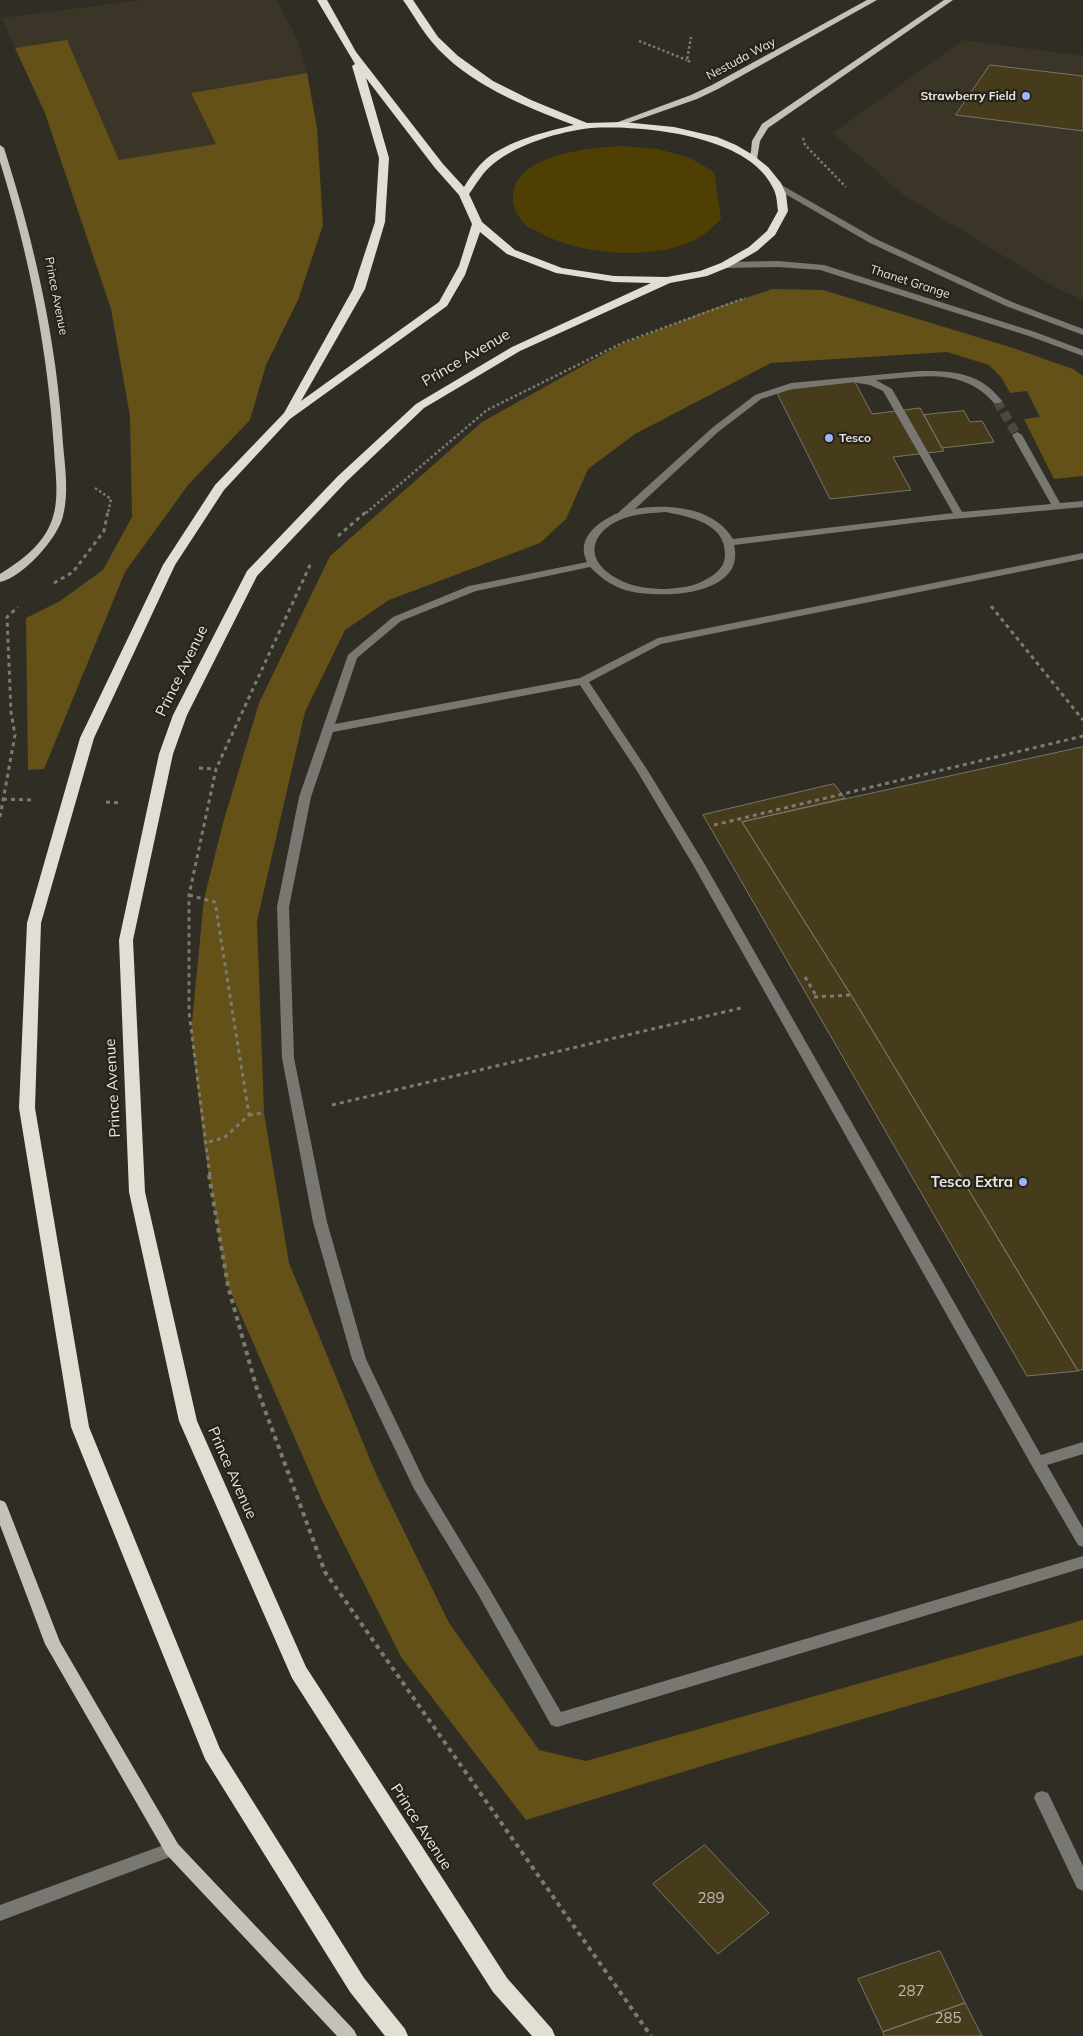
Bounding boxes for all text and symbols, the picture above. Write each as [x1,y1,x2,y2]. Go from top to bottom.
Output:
street label: Nestuda Way [704,35,778,83]
place label: Strawberry Field [920,89,1016,103]
marker: Strawberry Field [1020,90,1032,102]
street label: Prince Avenue [41,256,71,336]
street label: Thanet Grange [868,262,952,302]
street label: Prince Avenue [419,325,513,391]
place label: Tesco [839,431,871,445]
marker: Tesco [823,432,835,444]
street label: Prince Avenue [152,623,212,719]
street label: Prince Avenue [101,1038,125,1138]
place label: Tesco Extra [931,1173,1013,1191]
marker: Tesco Extra [1017,1176,1029,1188]
street label: Prince Avenue [204,1424,260,1522]
street label: Prince Avenue [386,1781,456,1873]
house number: 289 [698,1889,724,1907]
house number: 287 [898,1982,924,2000]
house number: 285 [935,2009,961,2027]

